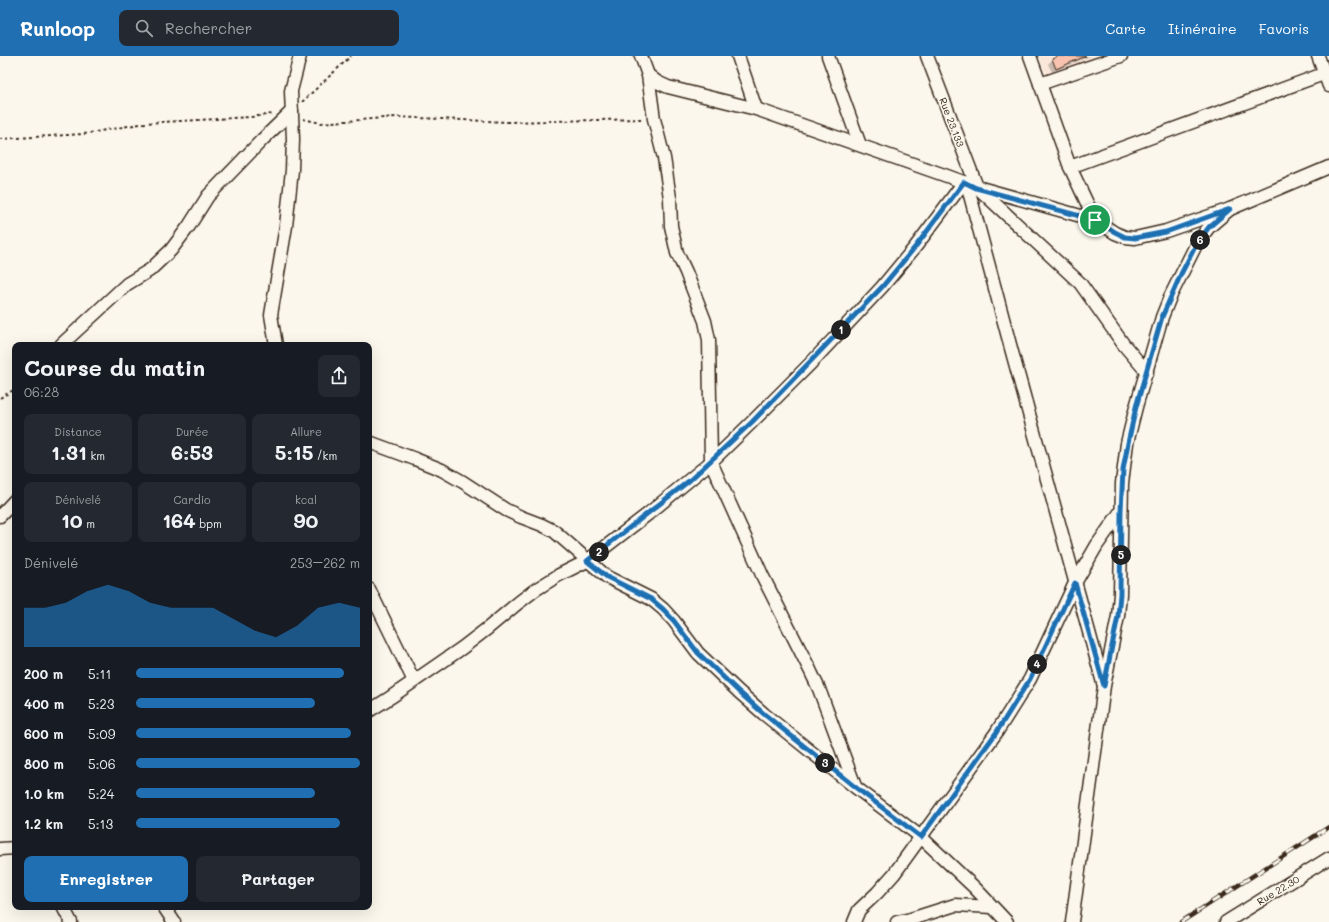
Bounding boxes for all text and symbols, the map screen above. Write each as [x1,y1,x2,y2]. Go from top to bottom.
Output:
search box [119,10,399,46]
text: Runloop [20,16,95,41]
icon: search [133,17,155,39]
text: Rechercher [165,18,252,38]
text: Carte [1105,19,1146,38]
text: Itinéraire [1168,19,1237,38]
text: Favoris [1259,19,1309,38]
street label: Rue 23.133 [936,95,968,149]
pin [1078,203,1112,237]
icon: arrive [1084,209,1106,231]
pin: 6 [1190,230,1210,250]
text: 6 [1197,232,1203,247]
pin: 1 [831,320,851,340]
text: 1 [839,322,843,337]
text: Course du matin [24,353,205,382]
button: share [318,355,360,397]
text: 06:28 [24,383,59,400]
text: Distance [54,424,102,439]
text: Durée [176,424,208,439]
text: Allure [290,424,322,439]
text: 1.31 [51,439,87,465]
text: 6:53 [171,439,213,465]
text: 5:15 [275,439,313,465]
text: km [87,448,105,463]
text: /km [313,448,337,463]
text: Dénivelé [55,492,101,507]
text: Cardio [173,492,211,507]
text: kcal [295,492,317,507]
text: 10 [61,507,83,533]
text: 164 [162,507,196,533]
text: 90 [294,507,318,533]
text: m [83,516,95,531]
text: bpm [196,516,222,531]
pin: 2 [589,542,609,562]
text: 2 [596,544,602,559]
pin: 5 [1111,545,1131,565]
text: 5 [1118,547,1124,562]
text: Dénivelé [24,554,78,571]
text: 253–262 m [290,554,360,571]
pin: 4 [1027,654,1047,674]
text: 4 [1034,656,1040,671]
text: 200 m [24,665,63,682]
text: 5:11 [88,665,111,682]
text: 400 m [24,695,64,712]
text: 5:23 [88,695,114,712]
text: 600 m [24,725,64,742]
text: 5:09 [88,725,115,742]
pin: 3 [815,753,835,773]
text: 800 m [24,755,64,772]
text: 5:06 [88,755,115,772]
text: 3 [822,755,828,770]
text: 1.0 km [24,785,64,802]
text: 5:24 [88,785,114,802]
text: 1.2 km [24,815,63,832]
text: 5:13 [88,815,113,832]
button: Enregistrer [24,856,188,902]
button: Partager [196,856,360,902]
street label: Rue 22.30 [1254,872,1302,908]

